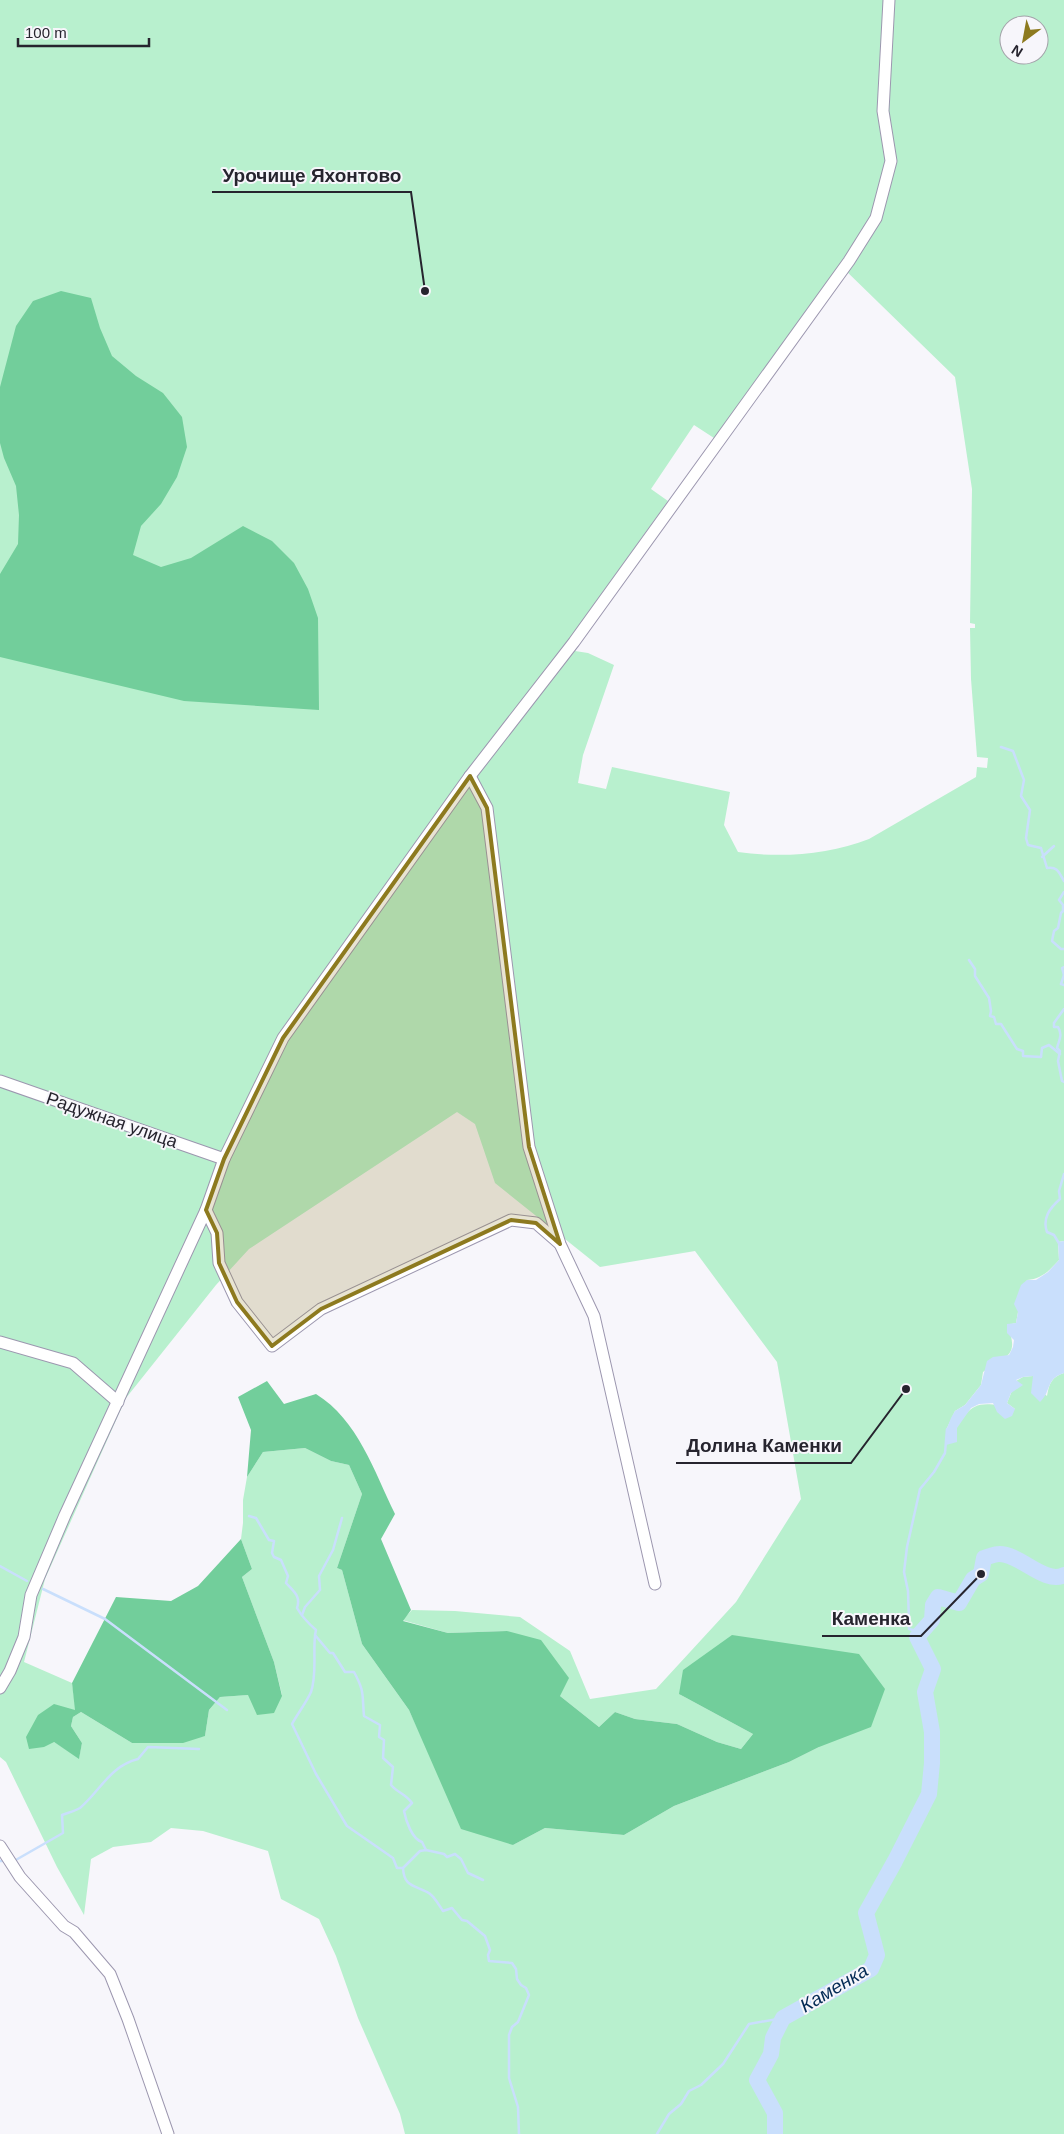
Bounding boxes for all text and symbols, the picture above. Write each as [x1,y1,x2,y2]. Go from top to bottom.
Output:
scale bar [18,15,149,47]
north arrow [999,15,1049,65]
text: 100 m [25,24,67,41]
text: N [1009,42,1026,60]
callout: Урочище Яхонтово [212,158,411,192]
text: Урочище Яхонтово [223,165,401,186]
street label: Радужная улица [44,1088,181,1152]
callout: Долина Каменки [676,1429,851,1463]
text: Долина Каменки [686,1435,842,1456]
callout: Каменка [822,1602,921,1636]
text: Каменка [832,1608,911,1629]
water label: Каменка [796,1960,872,2016]

